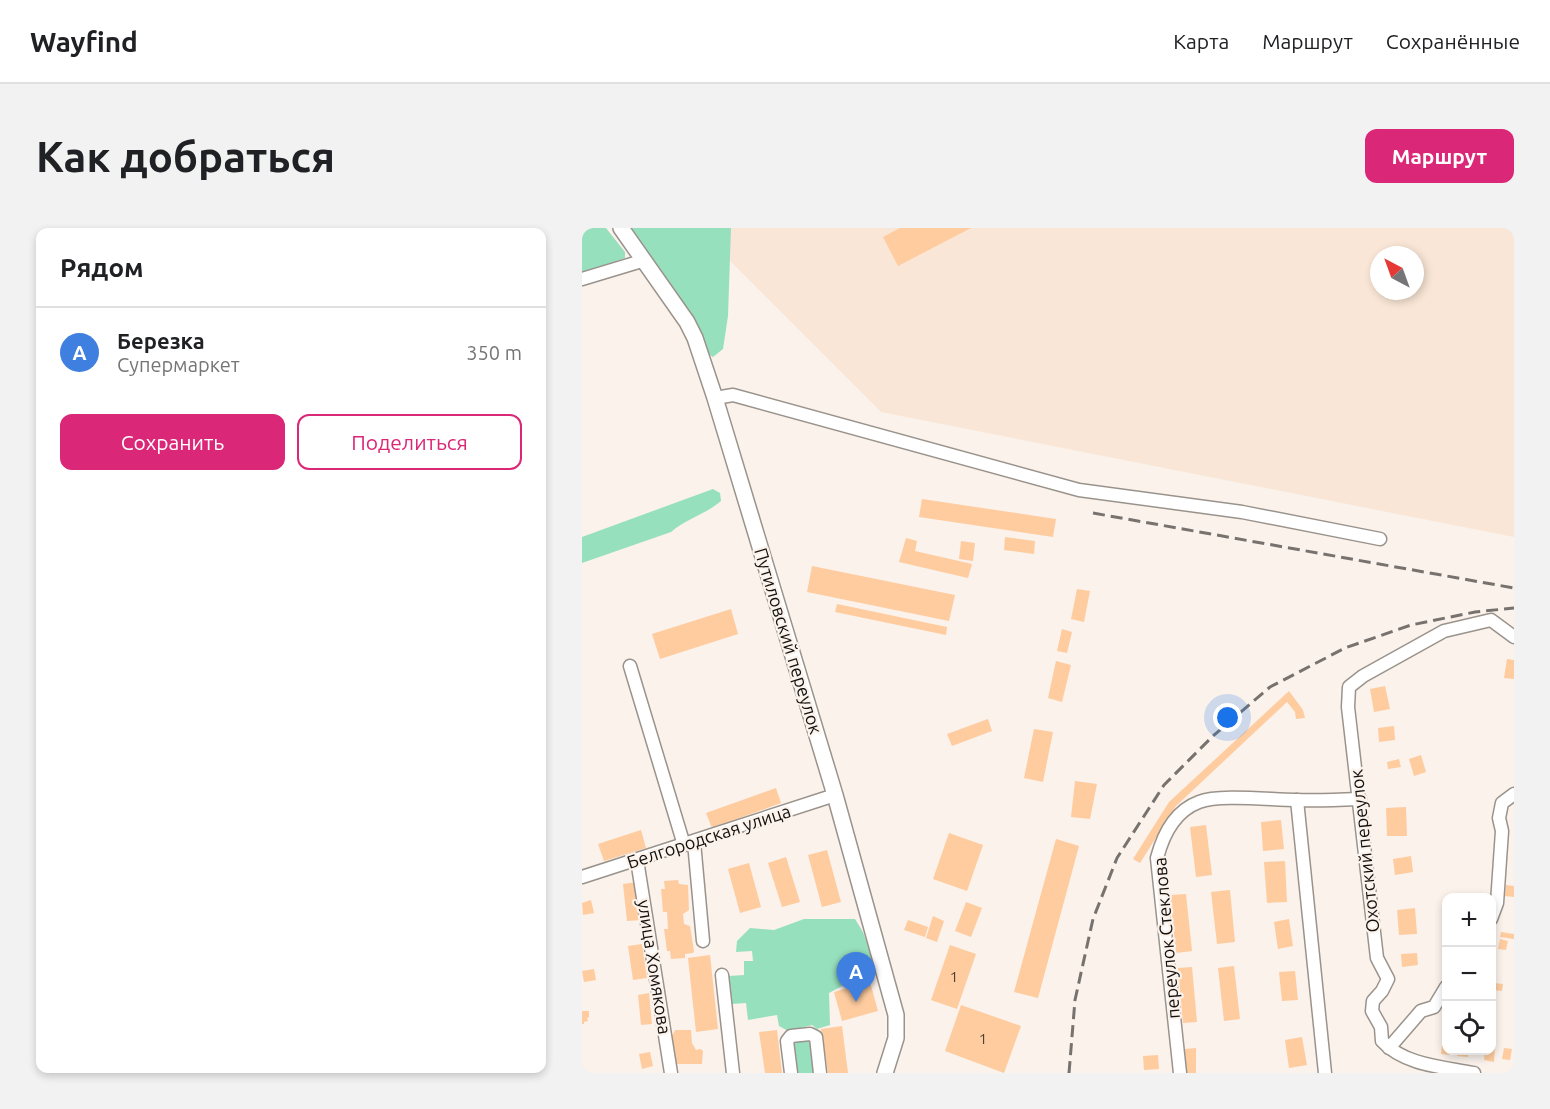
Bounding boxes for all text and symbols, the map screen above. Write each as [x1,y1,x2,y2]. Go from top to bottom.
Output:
text: Wayfind [30,26,138,57]
text: Карта [1173,29,1229,53]
text: Маршрут [1262,29,1353,53]
text: Сохранённые [1386,29,1520,53]
button: Маршрут [1365,129,1514,183]
text: Как добраться [36,133,335,180]
north arrow [1370,246,1424,300]
text: Рядом [60,253,144,282]
text: Березка [117,328,205,353]
text: A [72,341,87,364]
text: 350 m [466,341,522,364]
text: Супермаркет [117,353,240,376]
button: Сохранить [60,414,285,470]
button: Поделиться [297,414,522,470]
street label: Путиловский переулок [751,545,827,736]
your location [1213,703,1242,732]
street label: Охотский переулок [1345,769,1383,934]
street label: Белгородская улица [624,800,793,872]
street label: переулок Стеклова [1149,856,1183,1020]
map controls [1442,893,1496,1055]
button: + [1442,893,1496,947]
street label: улица Хомякова [634,898,676,1036]
button: − [1442,947,1496,1001]
pin: A [836,952,876,1002]
house number: 1 [950,968,958,985]
button: locate [1442,1001,1496,1055]
house number: 1 [979,1030,987,1047]

